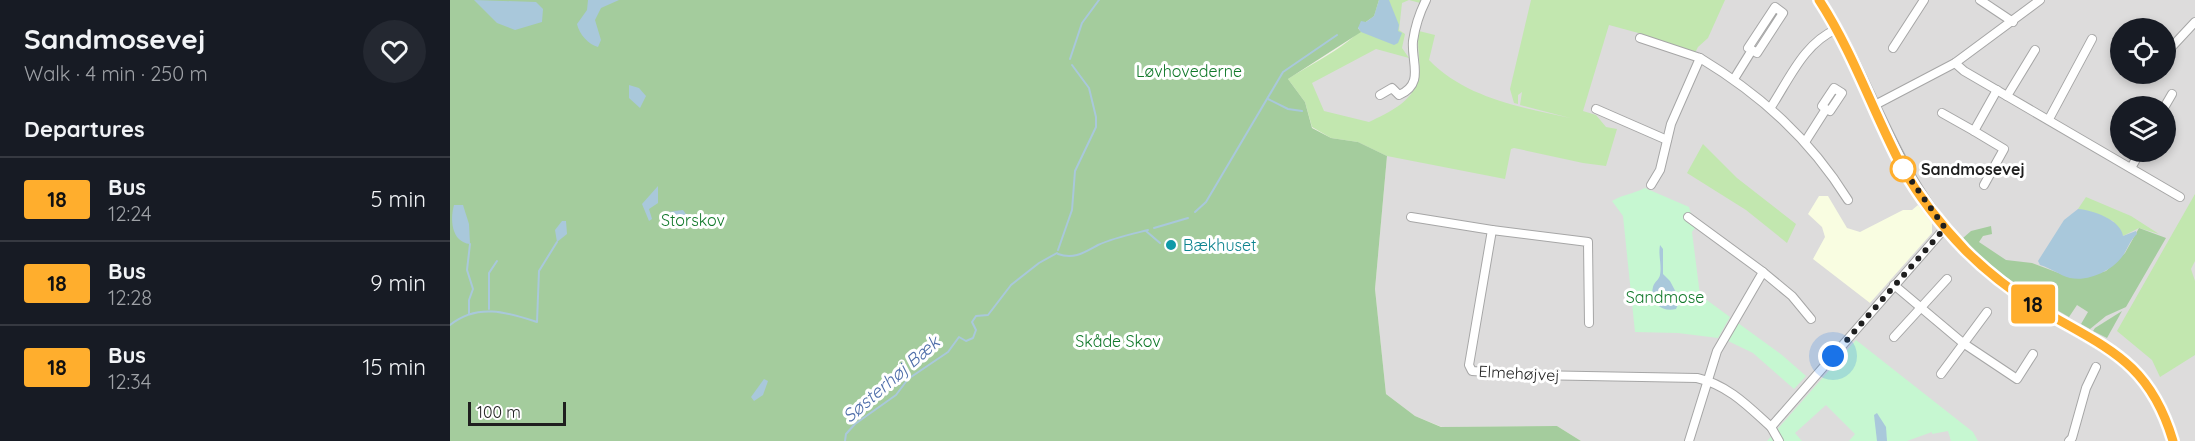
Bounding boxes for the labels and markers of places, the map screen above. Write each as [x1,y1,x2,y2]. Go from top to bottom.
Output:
marker: Sandmosevej [1890,156,1916,182]
place label: Sandmosevej [1921,159,2025,179]
place label: Bækhuset [1183,235,1257,255]
marker: Bækhuset [1164,238,1178,252]

